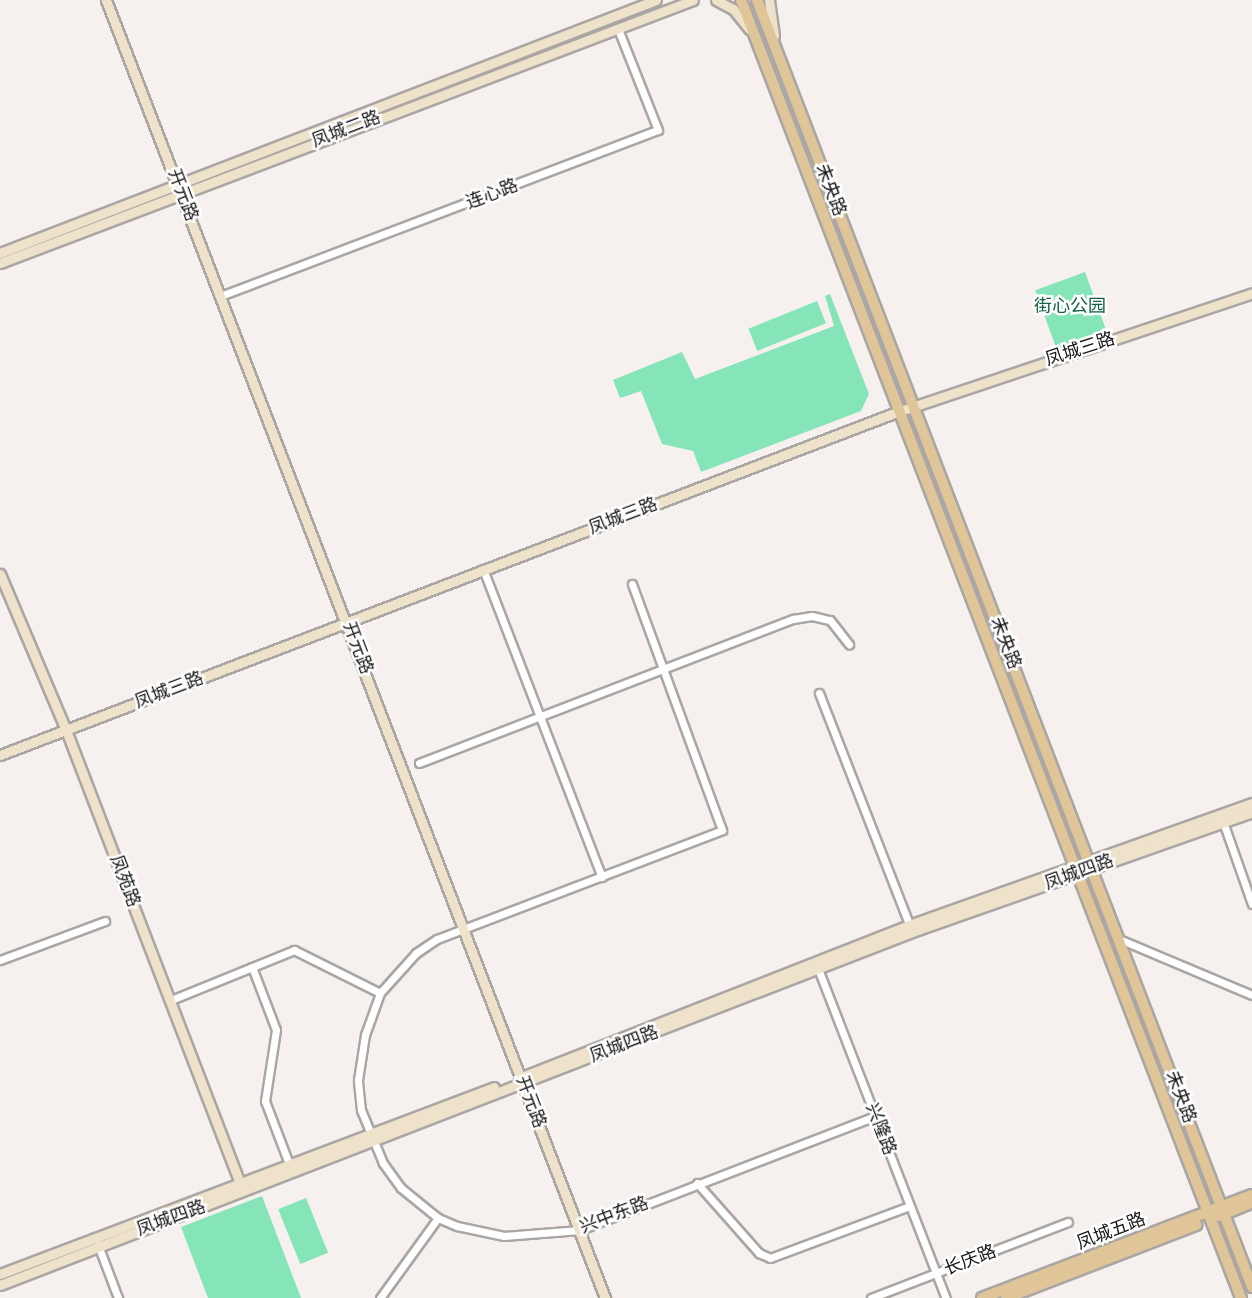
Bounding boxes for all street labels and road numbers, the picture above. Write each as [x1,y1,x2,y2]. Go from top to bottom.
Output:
street label: 凤城二路 [309,106,383,152]
street label: 未央路 [811,161,851,219]
street label: 开元路 [163,166,203,224]
street label: 连心路 [463,174,521,214]
street label: 凤城三路 [1042,328,1118,370]
street label: 凤城三路 [586,493,660,539]
street label: 未央路 [986,614,1026,672]
street label: 开元路 [338,619,378,677]
street label: 凤城三路 [132,667,206,713]
street label: 凤城四路 [1041,850,1117,894]
street label: 凤苑路 [105,852,145,910]
street label: 凤城四路 [587,1021,661,1067]
street label: 未央路 [1161,1068,1201,1126]
street label: 开元路 [511,1073,551,1131]
street label: 兴隆路 [861,1100,901,1158]
street label: 兴中东路 [577,1192,651,1238]
street label: 凤城四路 [133,1196,209,1240]
street label: 凤城五路 [1074,1208,1148,1254]
street label: 长庆路 [941,1240,999,1280]

